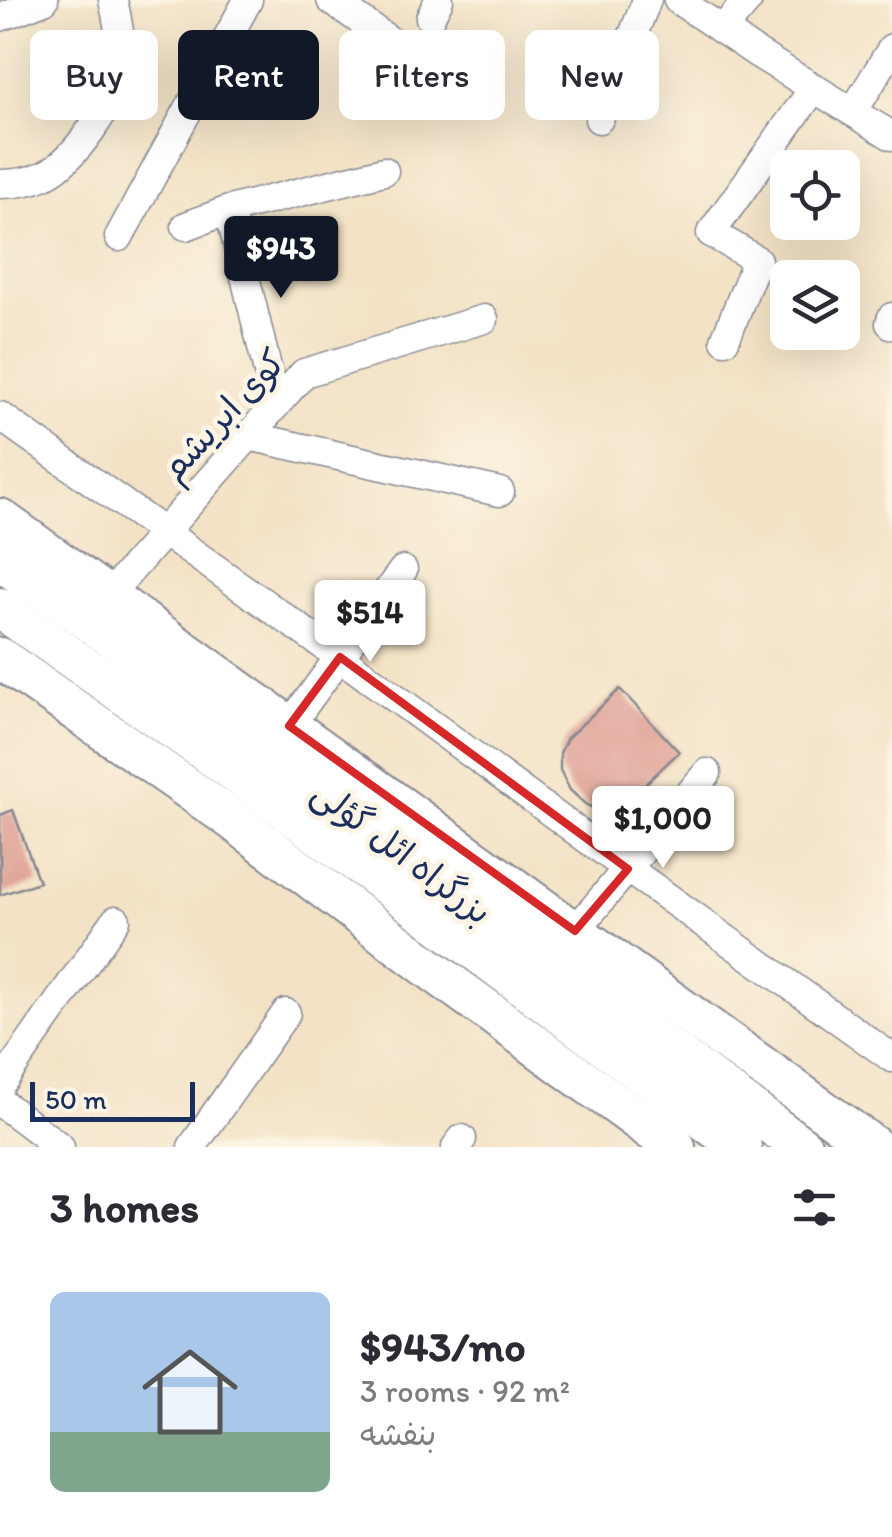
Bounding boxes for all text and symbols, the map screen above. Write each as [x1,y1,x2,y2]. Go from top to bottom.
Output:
chip: Buy [30,30,158,120]
chip: Rent [178,30,319,120]
chip: Filters [339,30,505,120]
chip: New [525,30,659,120]
map controls [770,150,860,350]
button: locate [770,150,860,240]
pin: $943 [222,216,340,301]
text: $943 [246,229,316,267]
button: layers [770,260,860,350]
street label: کوی ابریشم [152,341,299,494]
pin: $514 [311,580,429,665]
text: $514 [336,593,404,631]
street label: بزرگراه ائل گؤلی [303,771,500,935]
pin: $1,000 [582,786,744,871]
text: $1,000 [614,799,712,837]
scale bar [30,1077,195,1122]
text: 50 m [45,1082,107,1116]
icon: filters [787,1180,842,1235]
text: 3 homes [50,1182,199,1233]
text: $943/mo [360,1321,526,1372]
icon: home [130,1332,250,1452]
text: 3 rooms · 92 m² [360,1372,570,1410]
text: بنفشه [360,1415,436,1453]

